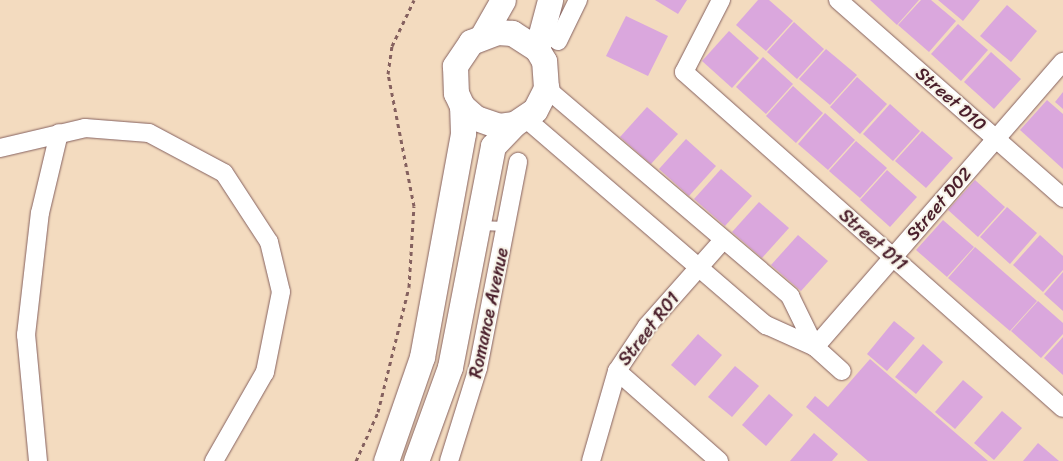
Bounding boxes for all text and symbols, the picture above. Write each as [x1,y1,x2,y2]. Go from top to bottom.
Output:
street label: Street D10 [911,62,991,136]
street label: Street D02 [901,163,977,245]
street label: Street D11 [835,205,911,275]
street label: Romance Avenue [465,246,513,380]
street label: Street R01 [614,288,684,370]

